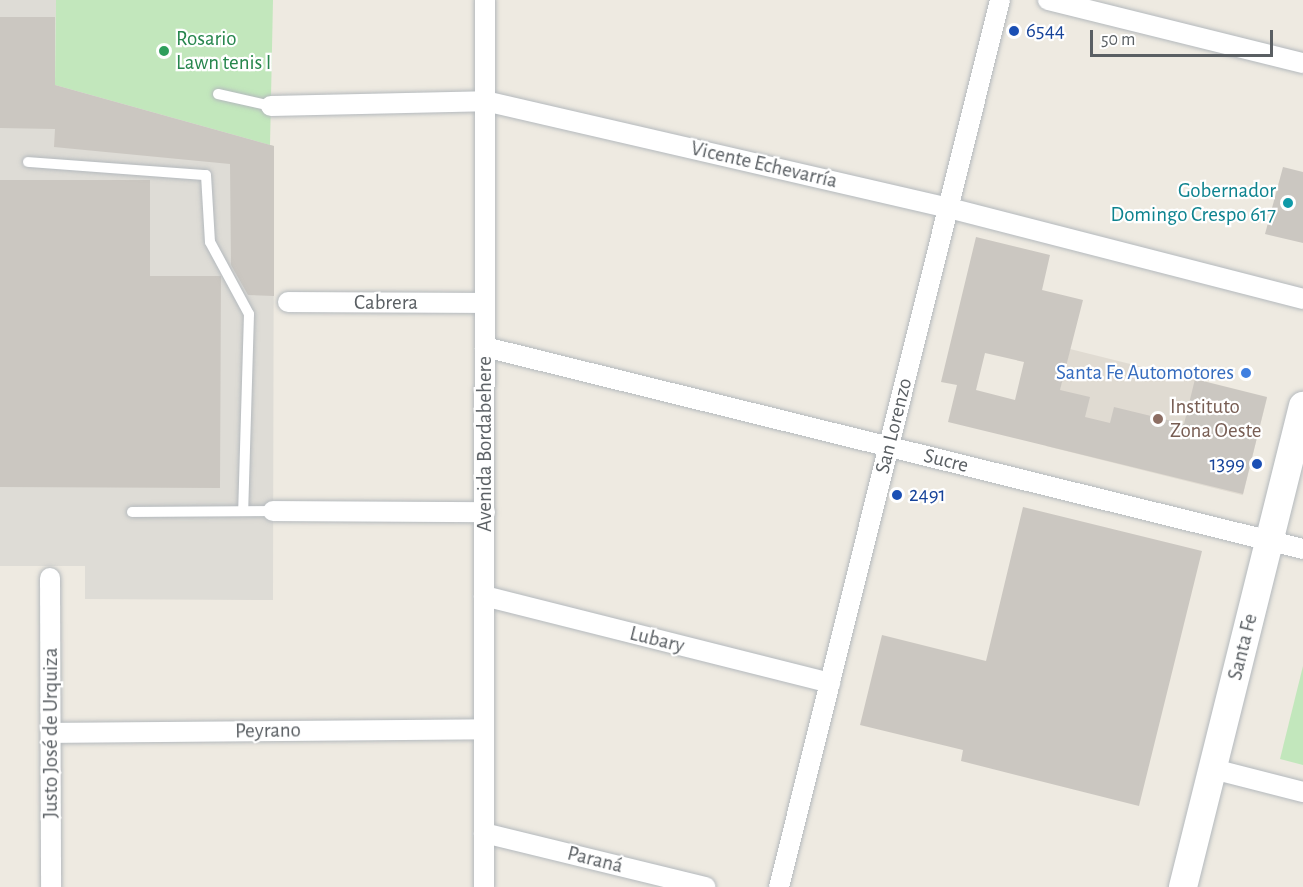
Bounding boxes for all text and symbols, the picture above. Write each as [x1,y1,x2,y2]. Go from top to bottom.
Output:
place label: 6544 [1026,18,1065,44]
scale bar [1093,18,1276,56]
marker: 6544 [1007,24,1021,38]
place label: Rosario Lawn tenis I [176,26,271,76]
text: 50 m [1101,31,1135,49]
marker: Rosario Lawn tenis I [157,44,171,58]
street label: Vicente Echevarría [688,136,840,194]
place label: Gobernador Domingo Crespo 617 [1111,178,1276,228]
marker: Gobernador Domingo Crespo 617 [1281,196,1295,210]
street label: Cabrera [354,290,418,316]
street label: Avenida Bordabehere [472,356,498,532]
place label: Santa Fe Automotores [1056,360,1234,386]
marker: Santa Fe Automotores [1239,366,1253,380]
street label: San Lorenzo [870,376,918,476]
place label: Instituto Zona Oeste [1170,394,1261,444]
marker: Instituto Zona Oeste [1151,412,1165,426]
street label: Sucre [921,443,971,479]
place label: 1399 [1209,451,1245,477]
marker: 1399 [1250,457,1264,471]
place label: 2491 [909,482,946,508]
marker: 2491 [890,488,904,502]
street label: Santa Fe [1223,611,1263,683]
street label: Lubary [627,621,687,659]
street label: Justo José de Urquiza [38,648,64,818]
street label: Peyrano [235,718,301,744]
street label: Paraná [565,841,625,879]

